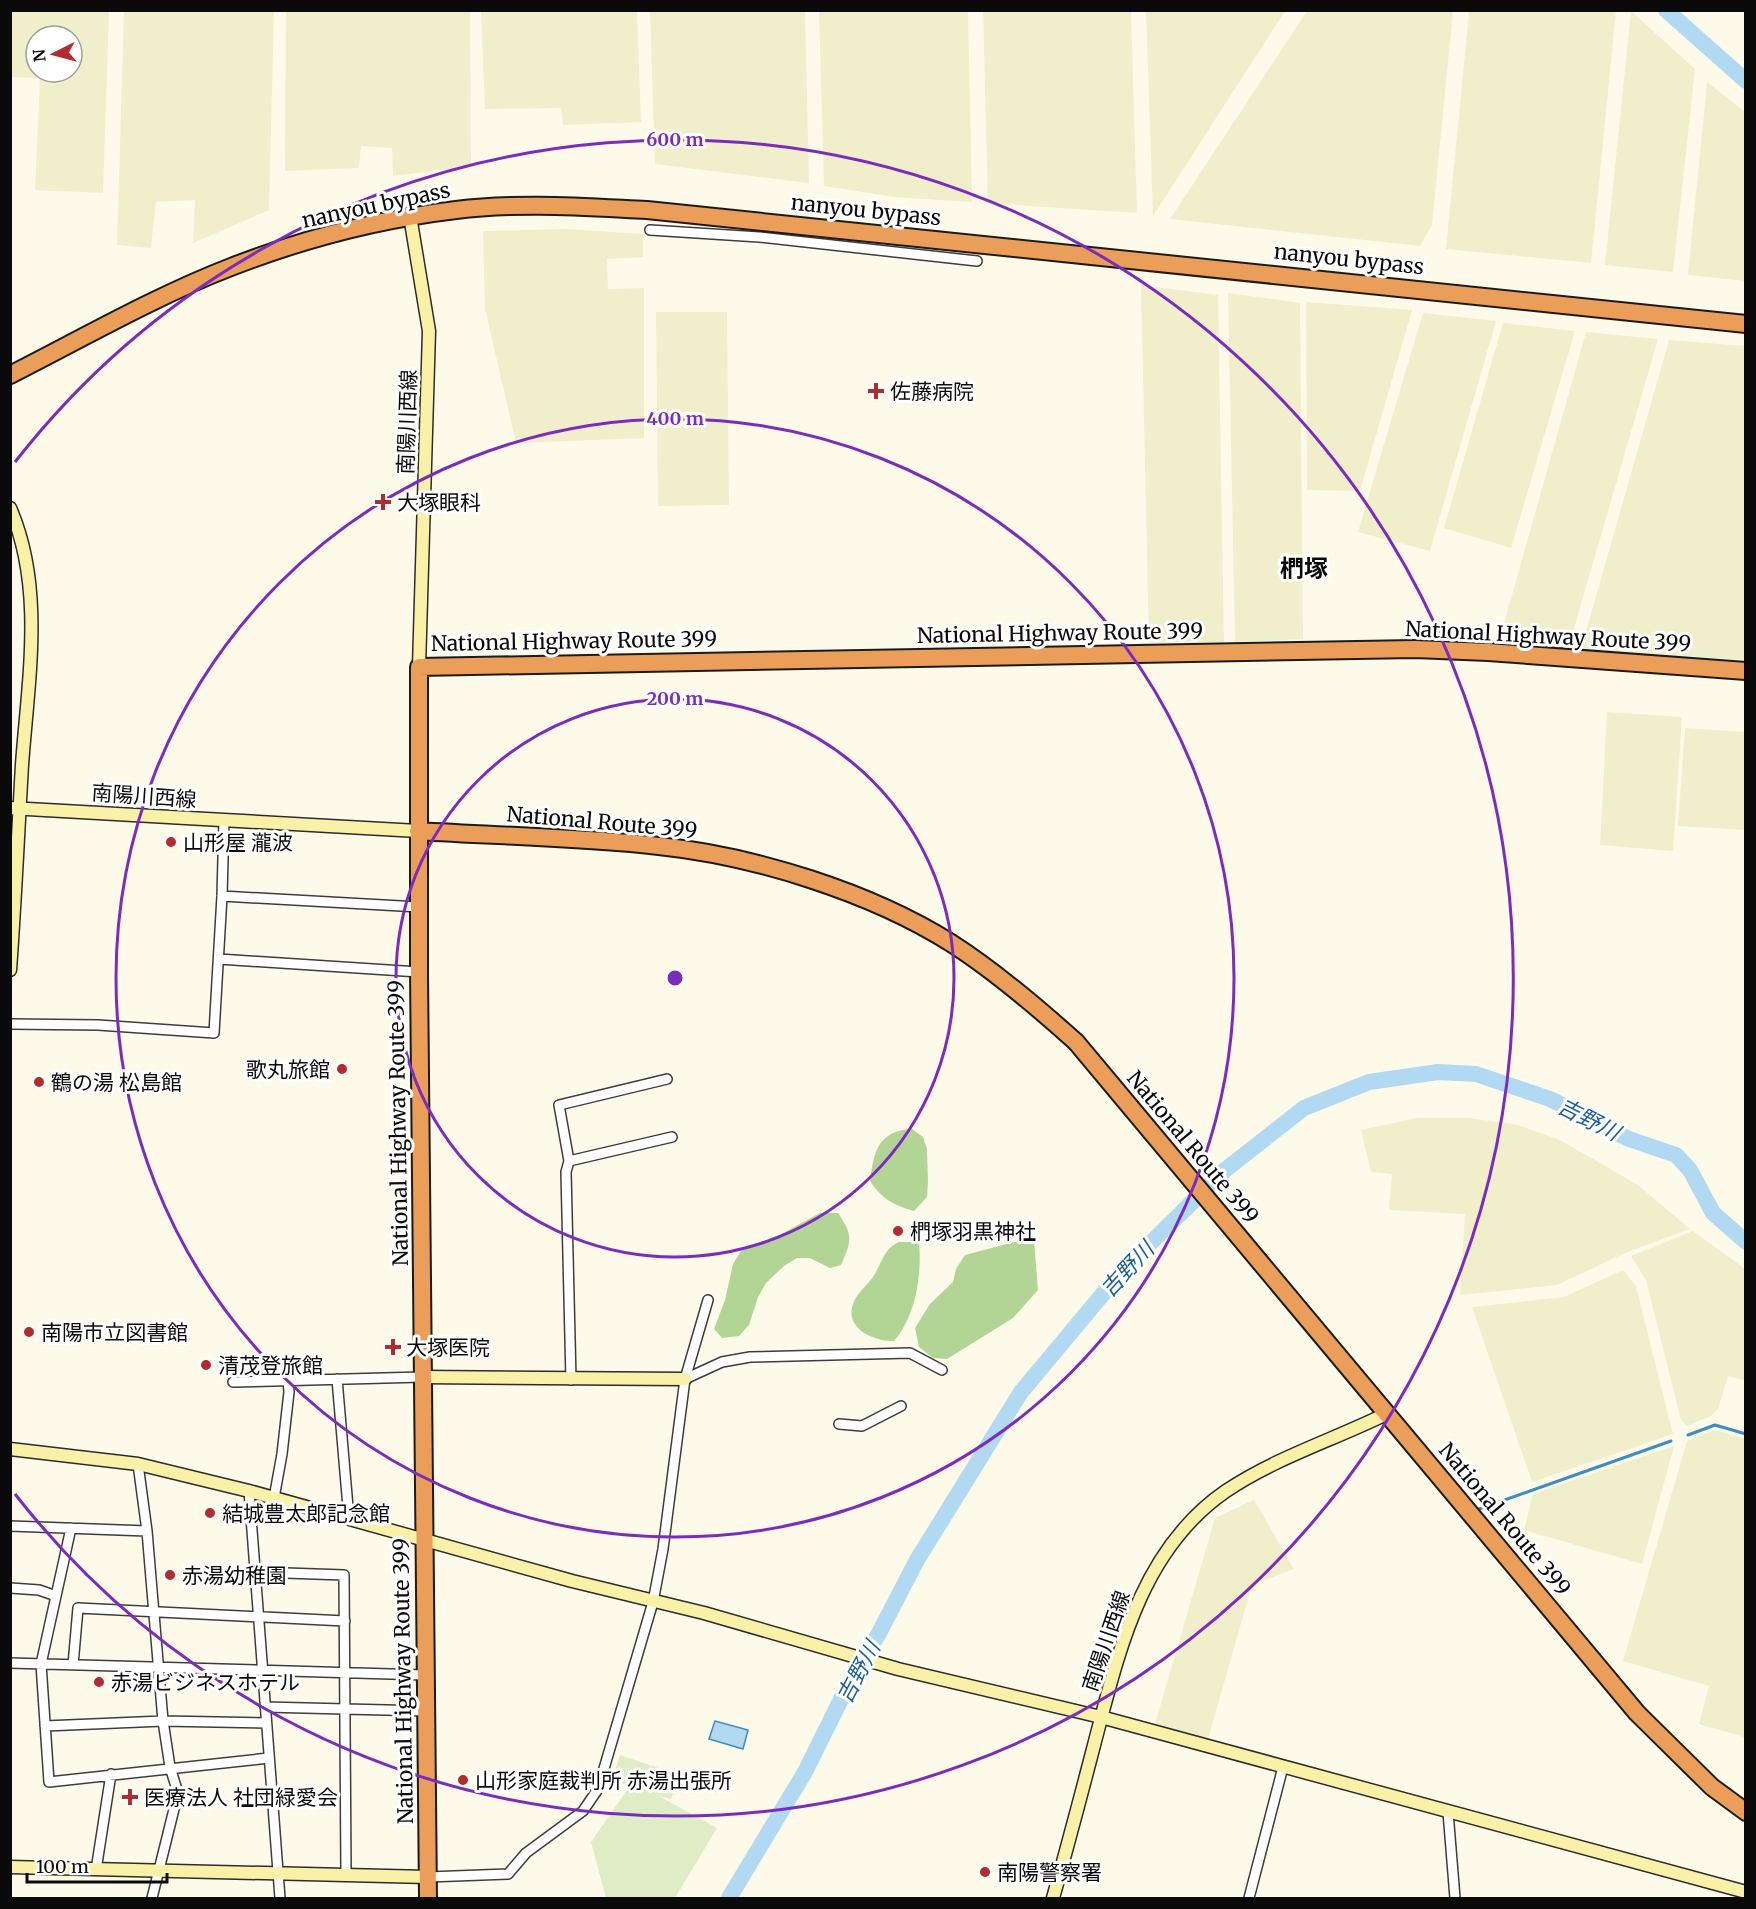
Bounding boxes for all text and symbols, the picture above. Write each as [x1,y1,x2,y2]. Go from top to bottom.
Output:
north arrow [24,24,84,84]
text: N [28,48,50,63]
text: 600 m [646,128,704,151]
street label: nanyou bypass [299,176,453,234]
street label: nanyou bypass [790,189,942,231]
street label: nanyou bypass [1273,238,1425,280]
street label: 南陽川西線 [392,369,422,475]
place label: 佐藤病院 [890,378,974,405]
marker: 佐藤病院 [867,382,885,400]
text: 400 m [646,407,704,430]
place label: 大塚眼科 [397,489,481,516]
marker: 大塚眼科 [374,493,392,511]
district label: 椚塚 [1280,553,1328,584]
street label: National Highway Route 399 [1404,615,1692,657]
street label: National Highway Route 399 [917,617,1203,649]
street label: National Highway Route 399 [431,625,717,657]
text: 200 m [647,687,703,710]
street label: 南陽川西線 [91,779,197,813]
street label: National Route 399 [506,800,698,844]
place label: 山形屋 瀧波 [183,829,293,856]
marker: 山形屋 瀧波 [164,835,178,849]
centre of rings [665,968,685,988]
street label: National Highway Route 399 [382,980,414,1266]
place label: 歌丸旅館 [246,1056,330,1083]
marker: 歌丸旅館 [335,1062,349,1076]
street label: National Route 399 [1121,1065,1265,1229]
place label: 鶴の湯 松島館 [51,1069,182,1096]
marker: 鶴の湯 松島館 [32,1075,46,1089]
water label: 吉野川 [1553,1092,1627,1147]
place label: 椚塚羽黒神社 [910,1218,1036,1245]
marker: 椚塚羽黒神社 [891,1224,905,1238]
water label: 吉野川 [1094,1234,1161,1303]
place label: 南陽市立図書館 [41,1319,188,1346]
marker: 南陽市立図書館 [22,1325,36,1339]
place label: 大塚医院 [406,1334,490,1361]
marker: 大塚医院 [384,1338,402,1356]
place label: 清茂登旅館 [218,1352,323,1379]
marker: 清茂登旅館 [199,1358,213,1372]
street label: National Route 399 [1433,1437,1577,1601]
place label: 結城豊太郎記念館 [222,1500,390,1527]
marker: 結城豊太郎記念館 [203,1506,217,1520]
street label: National Highway Route 399 [387,1538,419,1824]
place label: 赤湯幼稚園 [182,1562,287,1589]
marker: 赤湯幼稚園 [163,1568,177,1582]
street label: 南陽川西線 [1076,1587,1136,1695]
water label: 吉野川 [830,1635,887,1708]
place label: 赤湯ビジネスホテル [111,1669,300,1696]
marker: 赤湯ビジネスホテル [92,1675,106,1689]
place label: 山形家庭裁判所 赤湯出張所 [475,1767,732,1794]
marker: 山形家庭裁判所 赤湯出張所 [456,1773,470,1787]
place label: 医療法人 社団緑愛会 [144,1784,338,1811]
marker: 医療法人 社団緑愛会 [121,1788,139,1806]
scale bar [27,1846,166,1884]
text: 100 m [36,1855,89,1878]
place label: 南陽警察署 [997,1859,1102,1886]
marker: 南陽警察署 [978,1865,992,1879]

